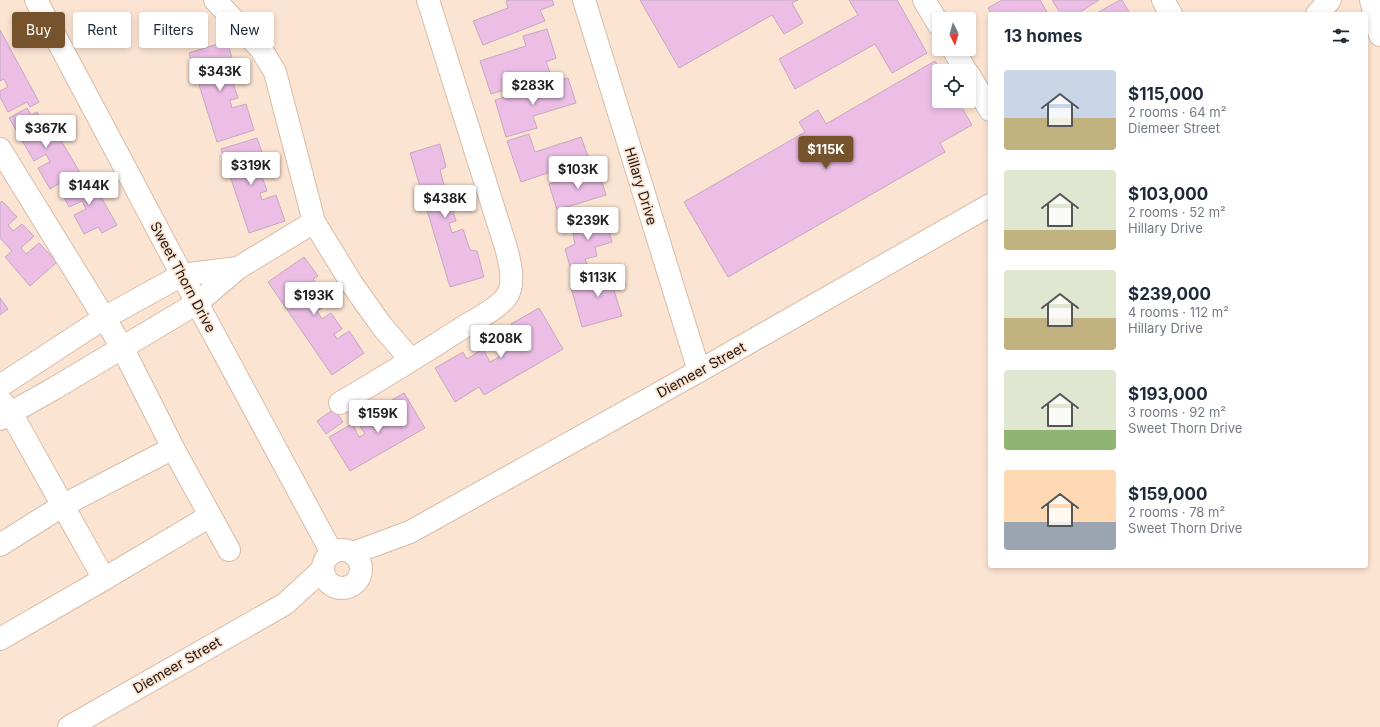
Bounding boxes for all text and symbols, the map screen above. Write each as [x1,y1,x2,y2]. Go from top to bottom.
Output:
chip: Buy [12,12,65,48]
chip: Rent [73,12,131,48]
chip: Filters [139,12,208,48]
chip: New [216,12,274,48]
north arrow [932,12,976,56]
map controls [932,12,976,108]
icon: filters [1330,25,1352,47]
text: 13 homes [1004,26,1083,46]
pin: $343K [192,58,248,92]
text: $343K [198,63,242,79]
button: locate [932,64,976,108]
pin: $283K [505,72,561,106]
text: $283K [512,77,554,93]
text: $115,000 [1128,84,1204,104]
icon: home [1036,86,1084,134]
text: 2 rooms · 64 m² [1128,104,1226,120]
pin: $367K [18,115,74,149]
text: $367K [25,120,67,136]
text: Diemeer Street [1128,120,1220,136]
pin: $115K [798,136,854,170]
text: $115K [807,141,845,157]
street label: Hillary Drive [622,145,661,227]
pin: $319K [223,152,279,186]
pin: $103K [550,156,606,190]
text: $319K [231,157,271,173]
text: $103K [558,161,598,177]
pin: $144K [61,172,117,206]
text: $144K [68,177,110,193]
text: $103,000 [1128,184,1208,204]
pin: $438K [417,185,473,219]
icon: home [1036,186,1084,234]
text: $438K [423,190,467,206]
text: 2 rooms · 52 m² [1128,204,1226,220]
pin: $239K [560,207,616,241]
text: $239K [567,212,609,228]
street label: Sweet Thorn Drive [147,218,220,335]
text: Hillary Drive [1128,220,1203,236]
pin: $113K [570,264,626,298]
text: $113K [579,269,617,285]
pin: $193K [286,282,342,316]
text: $239,000 [1128,284,1211,304]
icon: home [1036,286,1084,334]
text: $193K [294,287,334,303]
text: 4 rooms · 112 m² [1128,304,1229,320]
text: Hillary Drive [1128,320,1203,336]
pin: $208K [473,325,529,359]
text: $208K [479,330,523,346]
street label: Diemeer Street [653,338,749,401]
text: $193,000 [1128,384,1208,404]
icon: home [1036,386,1084,434]
pin: $159K [350,400,406,434]
text: 3 rooms · 92 m² [1128,404,1226,420]
text: $159K [358,405,398,421]
text: Sweet Thorn Drive [1128,420,1242,436]
text: $159,000 [1128,484,1207,504]
icon: home [1036,486,1084,534]
text: 2 rooms · 78 m² [1128,504,1225,520]
text: Sweet Thorn Drive [1128,520,1242,536]
street label: Diemeer Street [130,632,224,697]

